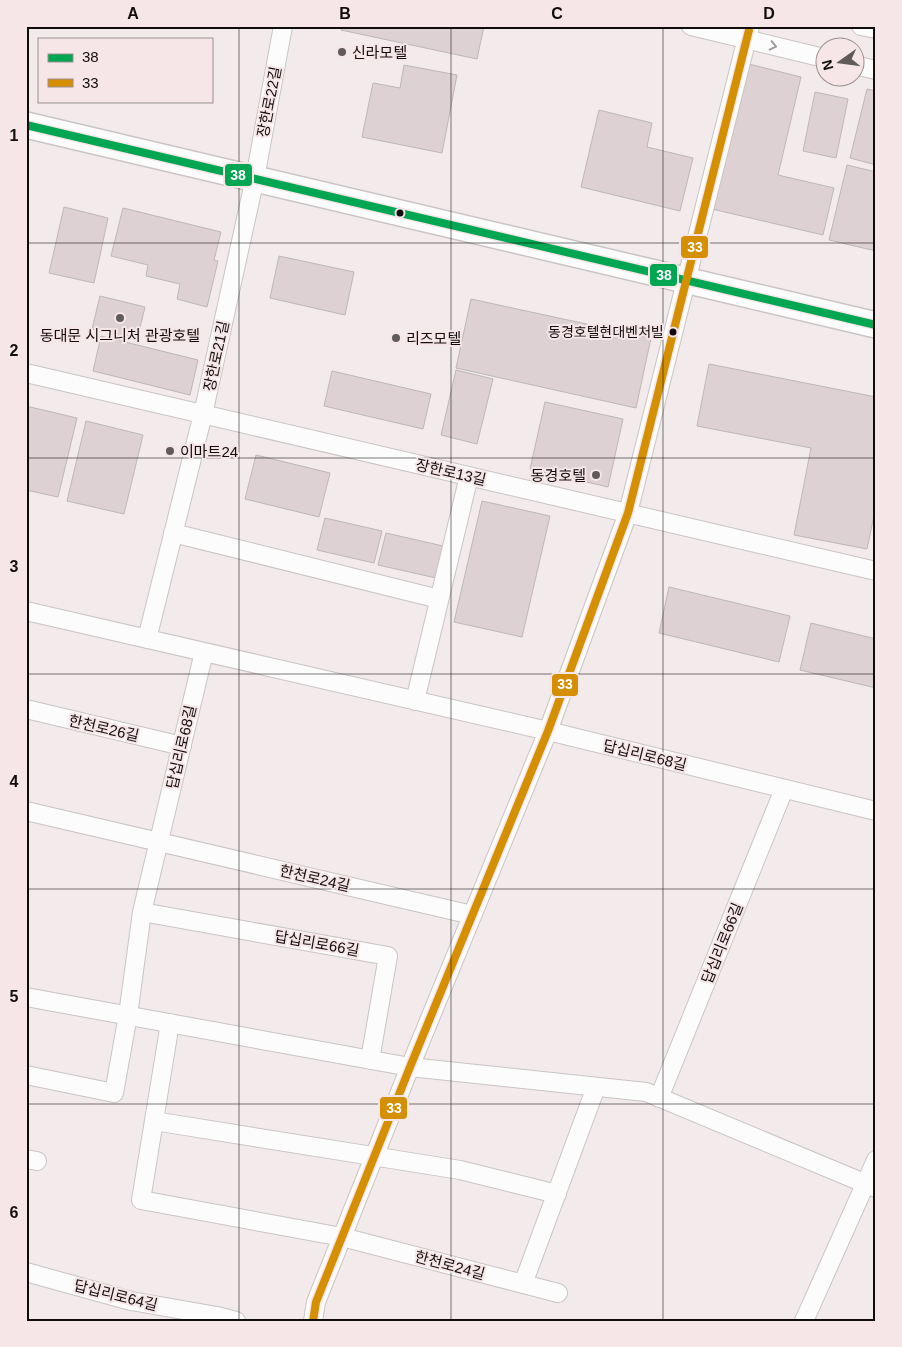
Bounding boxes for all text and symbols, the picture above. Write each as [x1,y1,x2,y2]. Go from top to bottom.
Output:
text: A [127,5,139,22]
text: B [339,5,351,22]
text: C [551,5,563,22]
text: D [763,5,775,22]
legend [38,38,212,102]
north arrow [814,38,864,88]
one-way arrow [768,40,777,51]
place label: 신라모텔 [352,44,407,61]
marker: 신라모텔 [336,46,348,58]
text: 38 [82,48,99,65]
text: N [818,58,836,72]
street label: 장한로22길 [254,65,284,139]
text: 33 [82,74,99,91]
text: 1 [10,127,19,144]
line badge: 38 [224,163,253,187]
text: 38 [230,167,246,183]
unlabelled marker [395,208,405,218]
line badge: 33 [680,235,709,259]
text: 33 [687,239,703,255]
line badge: 38 [649,263,678,287]
text: 38 [656,267,672,283]
marker: 동대문 시그니처 관광호텔 [114,312,126,324]
street label: 장한로21길 [200,319,232,393]
place label: 동경호텔현대벤처빌 [548,324,664,340]
place label: 동대문 시그니처 관광호텔 [40,327,200,344]
marker: 동경호텔현대벤처빌 [668,327,678,337]
place label: 리즈모텔 [406,330,461,347]
marker: 리즈모텔 [390,332,402,344]
text: 2 [10,342,19,359]
place label: 이마트24 [180,443,238,460]
marker: 이마트24 [164,445,176,457]
street label: 장한로13길 [414,456,488,488]
place label: 동경호텔 [531,467,586,484]
marker: 동경호텔 [590,469,602,481]
text: 3 [10,558,19,575]
line badge: 33 [551,673,579,697]
text: 33 [557,676,573,692]
street label: 답십리로68길 [163,703,199,791]
street label: 한천로26길 [67,712,141,744]
street label: 답십리로68길 [601,736,689,774]
text: 4 [10,773,19,790]
street label: 한천로24길 [278,862,352,894]
street label: 답십리로66길 [698,900,746,986]
street label: 답십리로66길 [273,927,361,959]
text: 5 [10,988,19,1005]
line badge: 33 [379,1096,408,1120]
text: 33 [386,1100,402,1116]
text: 6 [10,1204,19,1221]
street label: 한천로24길 [413,1247,487,1283]
street label: 답십리로64길 [72,1276,160,1314]

